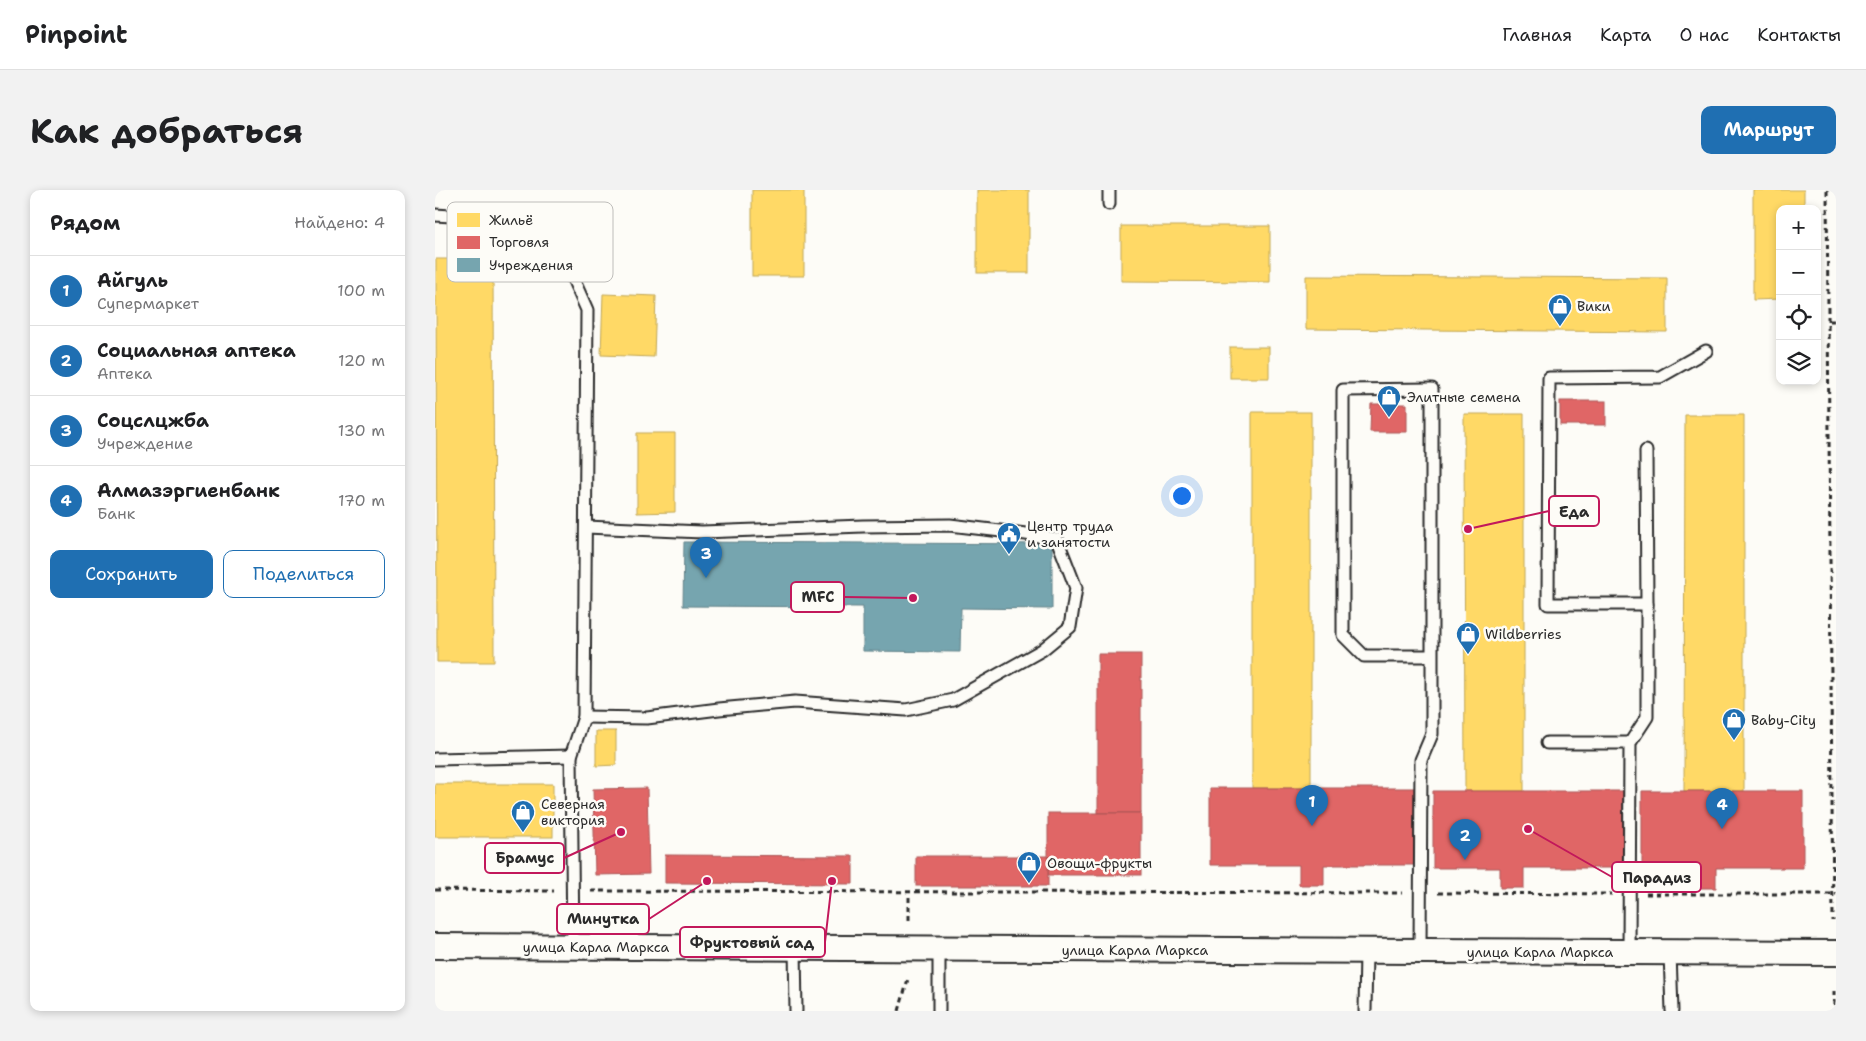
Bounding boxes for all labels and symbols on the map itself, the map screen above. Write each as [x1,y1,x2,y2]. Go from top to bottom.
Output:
legend [447,202,613,282]
text: Жильё [489,211,533,229]
text: Торговля [489,233,549,251]
text: Учреждения [489,256,573,274]
shop icon: Вики [1547,293,1573,327]
place label: Вики [1577,297,1611,315]
shop icon: Элитные семена [1376,384,1402,418]
place label: Элитные семена [1407,388,1521,406]
your location [1169,483,1195,509]
callout: Еда [1549,496,1599,526]
text: Еда [1559,502,1590,522]
place label: Центр труда и занятости [1027,517,1114,551]
public building icon: Центр труда и занятости [996,521,1022,555]
pin: 3 [690,537,722,578]
callout: MFC [791,582,844,612]
text: MFC [802,587,834,607]
shop icon: Wildberries [1455,621,1481,655]
place label: Wildberries [1485,625,1562,643]
shop icon: Baby-City [1721,707,1747,741]
place label: Baby-City [1751,711,1816,729]
pin: 1 [1296,785,1328,826]
pin: 4 [1706,788,1738,829]
place label: Северная виктория [541,795,605,829]
shop icon: Северная виктория [510,799,536,833]
pin: 2 [1449,819,1481,860]
callout: Брамус [485,843,564,873]
text: Брамус [496,848,554,868]
shop icon: Овощи-фрукты [1016,850,1042,884]
place label: Овощи-фрукты [1047,854,1152,872]
callout: Парадиз [1612,862,1701,892]
text: Парадиз [1623,868,1691,888]
callout: Минутка [557,904,649,934]
text: Минутка [567,909,640,929]
callout: Фруктовый сад [680,927,825,957]
text: Фруктовый сад [690,933,815,953]
street label: улица Карла Маркса [523,938,669,956]
street label: улица Карла Маркса [1062,941,1208,959]
street label: улица Карла Маркса [1467,943,1613,961]

